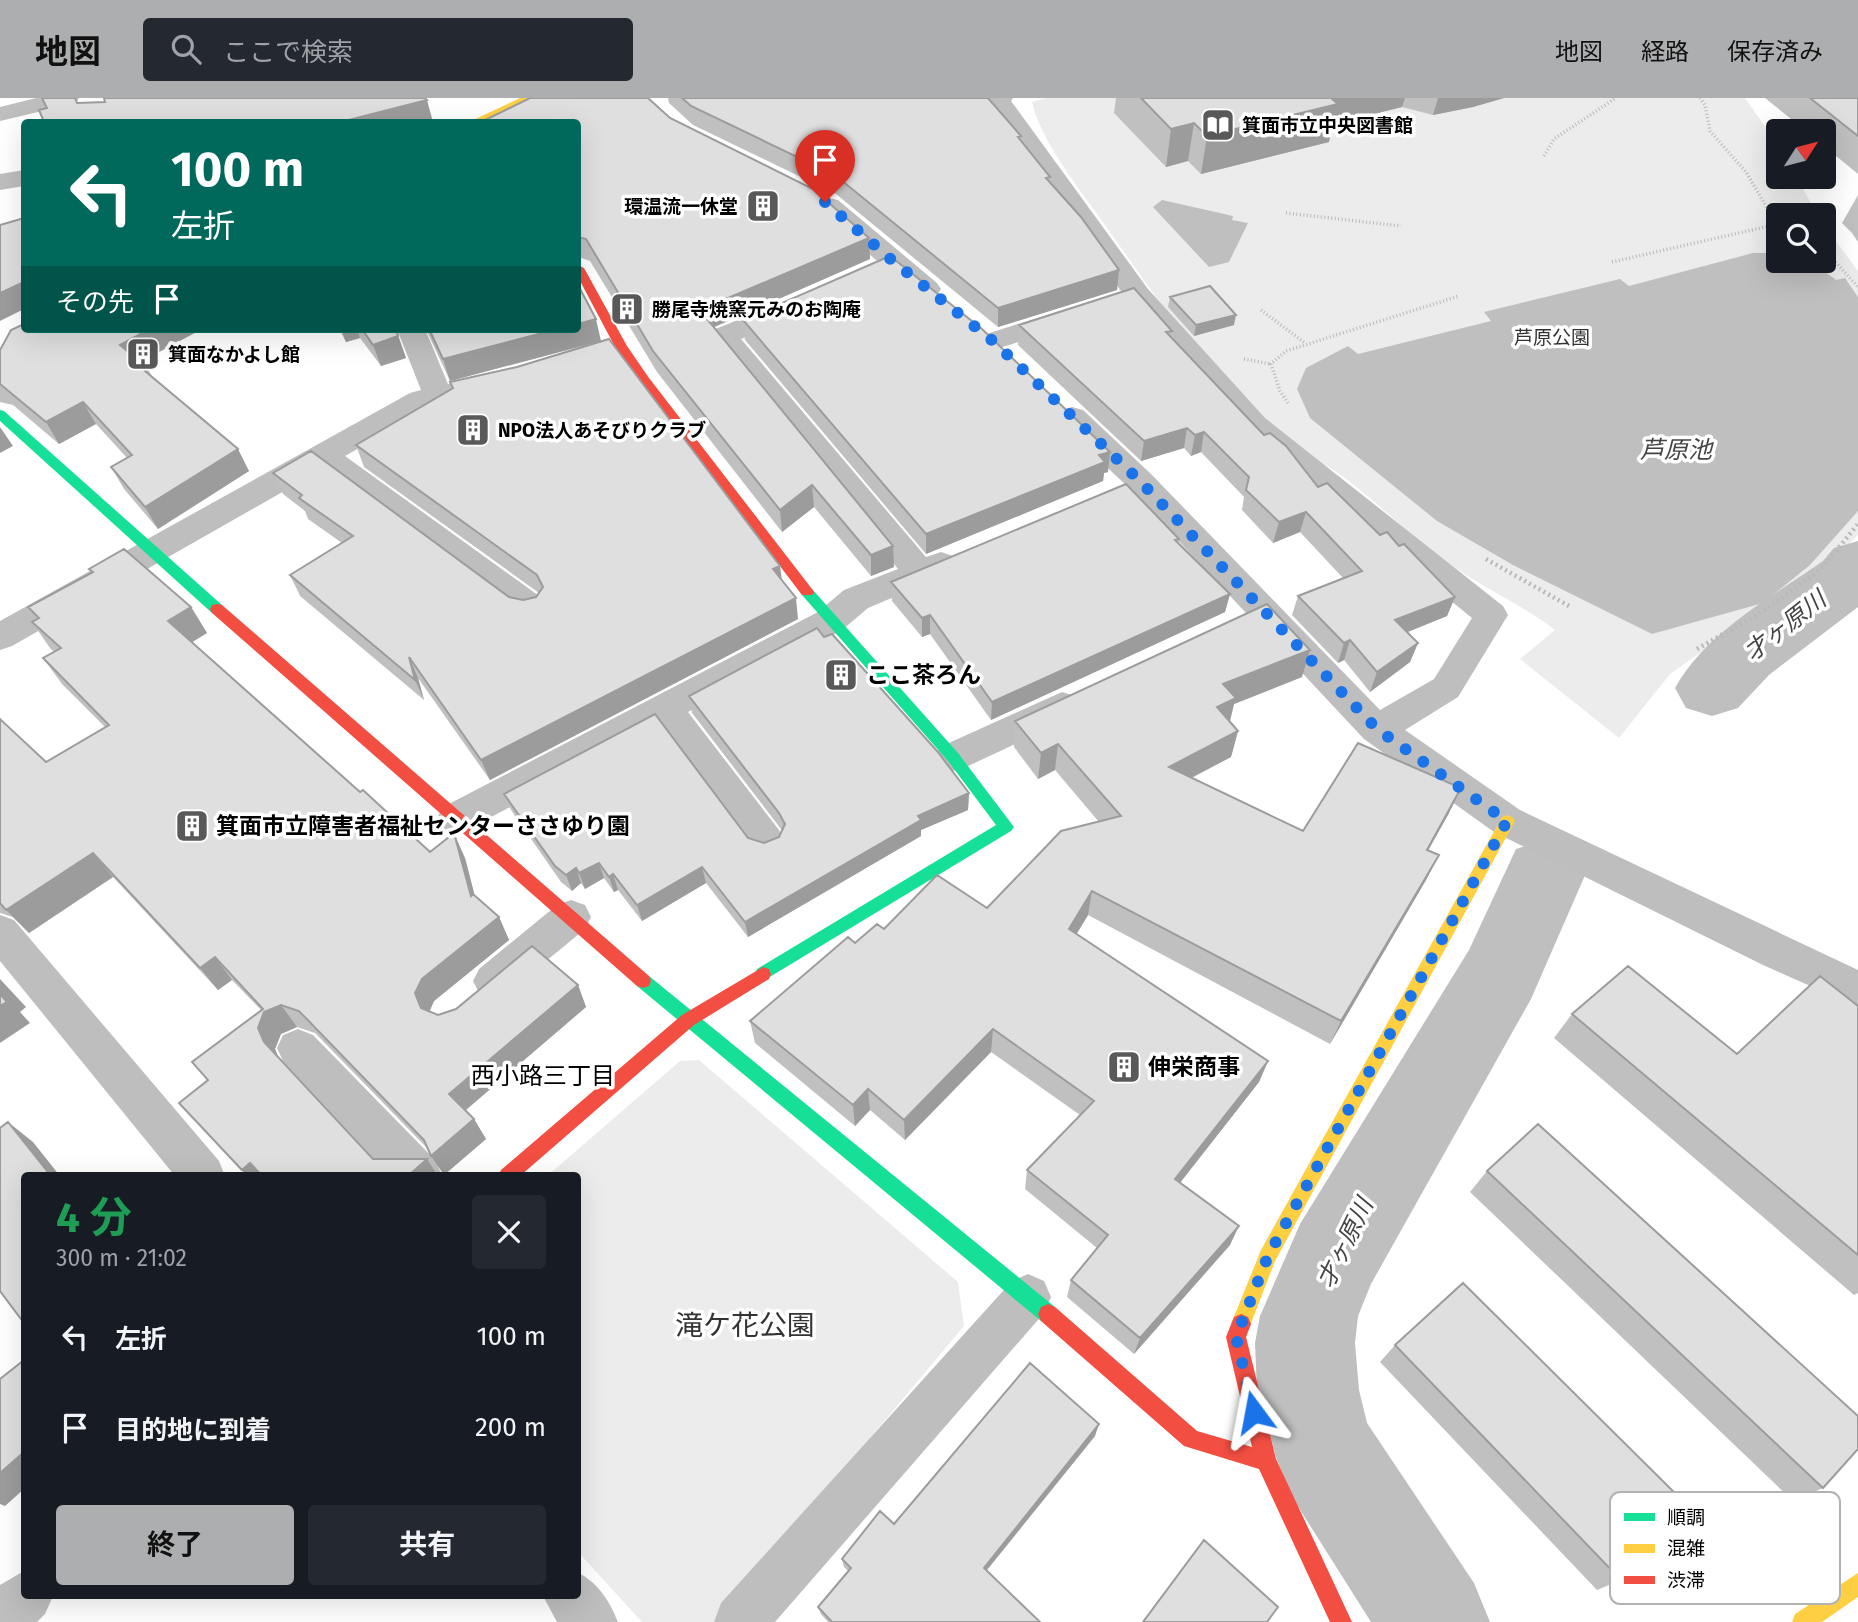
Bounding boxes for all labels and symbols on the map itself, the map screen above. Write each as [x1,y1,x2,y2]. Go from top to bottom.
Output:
library icon: 箕面市立中央図書館 [1199,106,1237,144]
place label: 箕面市立中央図書館 [1242,114,1413,137]
north arrow [1766,119,1836,189]
pin [795,130,855,202]
building icon: 環温流一休堂 [744,187,782,225]
place label: 環温流一休堂 [624,195,738,218]
building icon: 勝尾寺焼窯元みのお陶庵 [608,290,646,328]
place label: 勝尾寺焼窯元みのお陶庵 [652,298,861,321]
park label: 芦原公園 [1514,326,1590,349]
building icon: 箕面なかよし館 [124,335,162,373]
place label: 箕面なかよし館 [168,343,300,366]
building icon: NPO法人あそびりクラブ [454,411,492,449]
place label: NPO法人あそびりクラブ [498,419,706,442]
water label: 芦原池 [1640,436,1714,464]
water label: 才ヶ原川 [1739,584,1834,667]
building icon: ここ茶ろん [822,656,860,694]
place label: ここ茶ろん [866,661,981,689]
building icon: 箕面市立障害者福祉センターささゆり園 [173,807,211,845]
place label: 箕面市立障害者福祉センターささゆり園 [216,812,630,840]
building icon: 伸栄商事 [1105,1048,1143,1086]
place label: 伸栄商事 [1148,1053,1240,1081]
district label: 西小路三丁目 [471,1062,615,1090]
water label: 才ヶ原川 [1311,1191,1380,1292]
park label: 滝ケ花公園 [675,1309,815,1342]
position arrow [1217,1375,1291,1449]
legend [1610,1492,1840,1604]
text: 順調 [1667,1506,1705,1529]
text: 混雑 [1667,1537,1705,1560]
text: 渋滞 [1667,1569,1705,1592]

